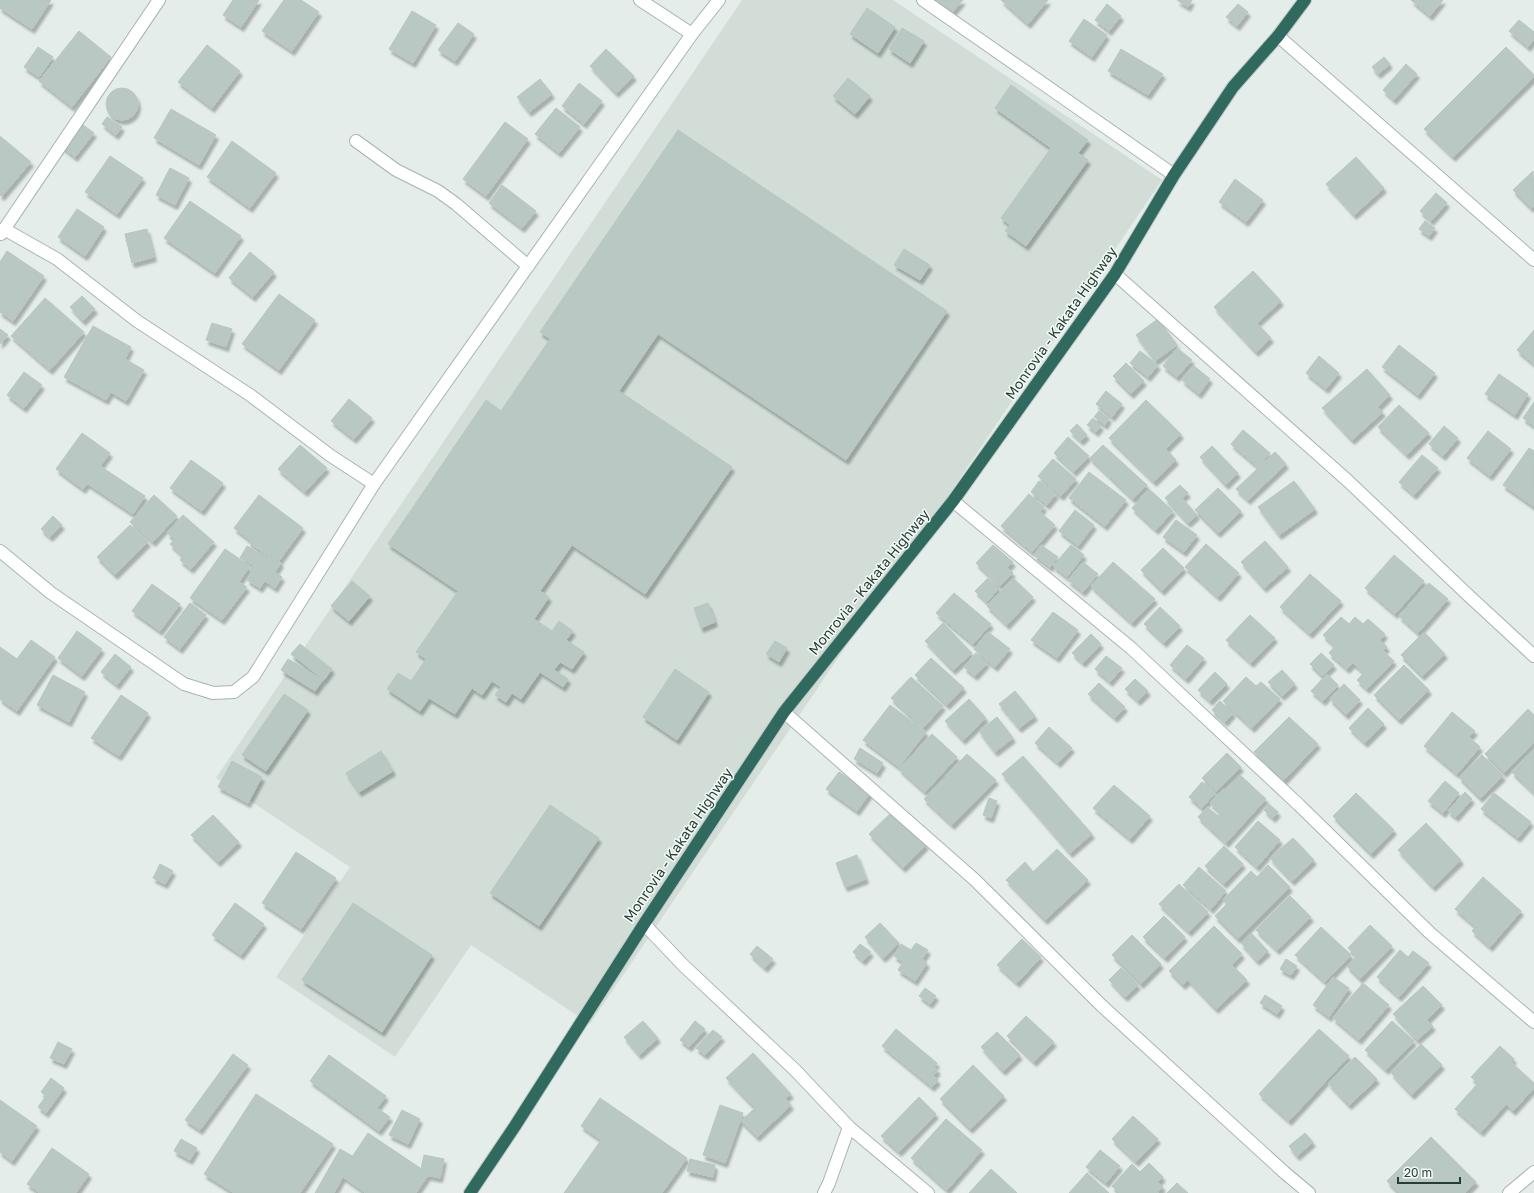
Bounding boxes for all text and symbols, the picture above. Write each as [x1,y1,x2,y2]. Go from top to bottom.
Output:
street label: Monrovia - Kakata Highway [1001,243,1120,402]
street label: Monrovia - Kakata Highway [805,505,933,658]
street label: Monrovia - Kakata Highway [620,764,736,925]
scale bar [1398,1159,1460,1185]
text: 20 m [1404,1165,1432,1180]

